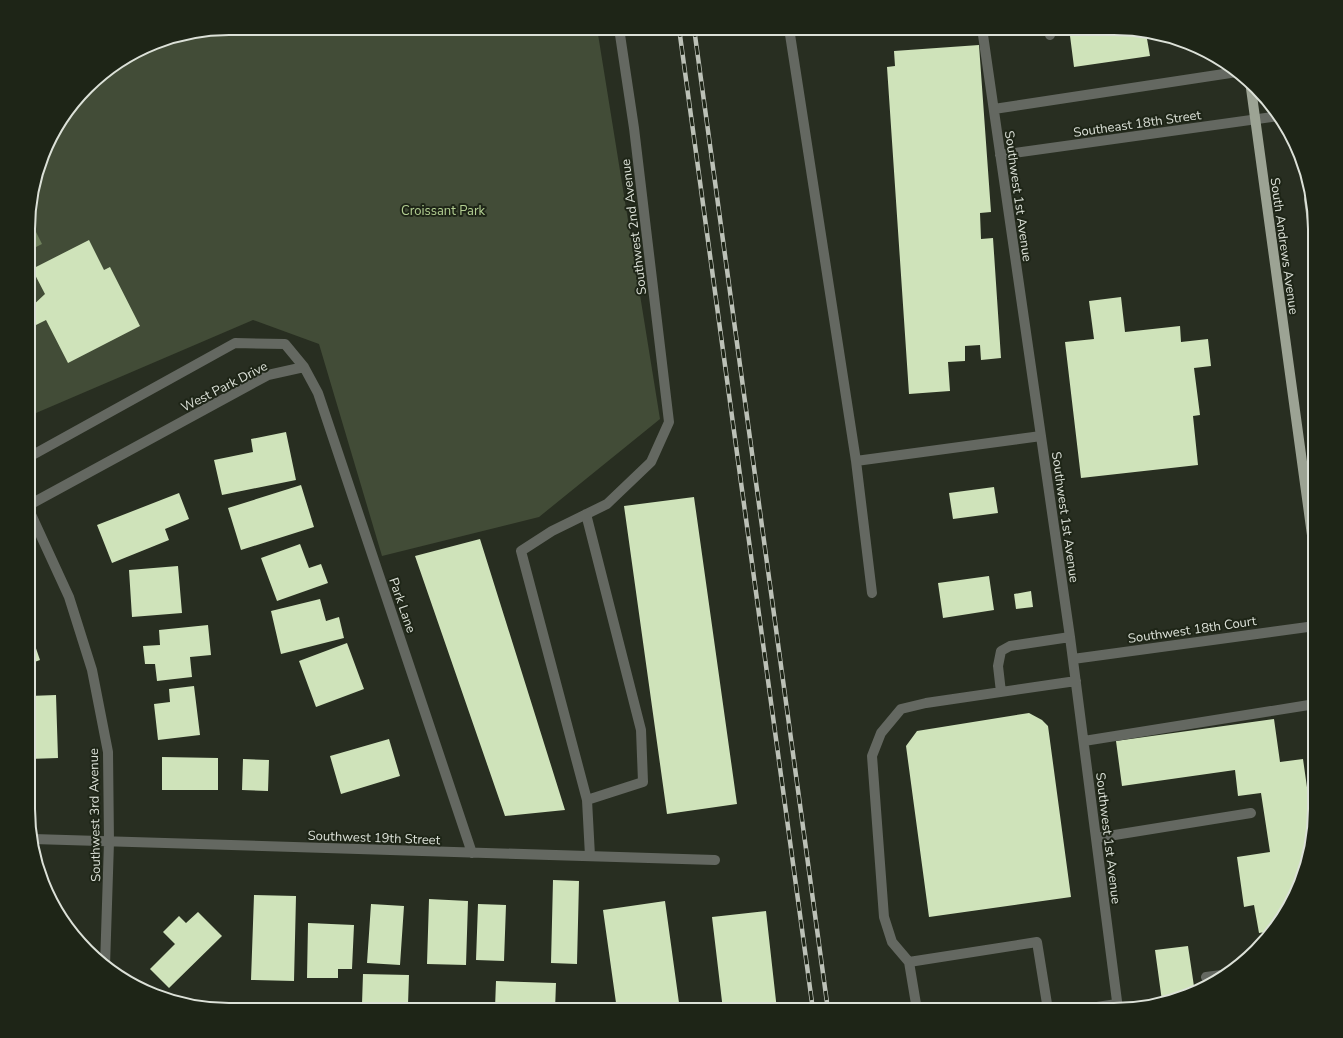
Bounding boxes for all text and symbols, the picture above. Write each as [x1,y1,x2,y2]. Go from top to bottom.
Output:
street label: Southeast 18th Street [1072,106,1203,142]
street label: Southwest 1st Avenue [1000,129,1036,263]
street label: Southwest 2nd Avenue [617,158,651,296]
street label: South Andrews Avenue [1265,176,1303,316]
park label: Croissant Park [401,202,486,220]
street label: West Park Drive [178,357,271,416]
street label: Southwest 1st Avenue [1047,450,1083,584]
street label: Park Lane [384,575,420,636]
street label: Southwest 18th Court [1127,612,1258,648]
street label: Southwest 3rd Avenue [85,748,105,882]
street label: Southwest 1st Avenue [1091,771,1125,905]
street label: Southwest 19th Street [307,827,441,849]

